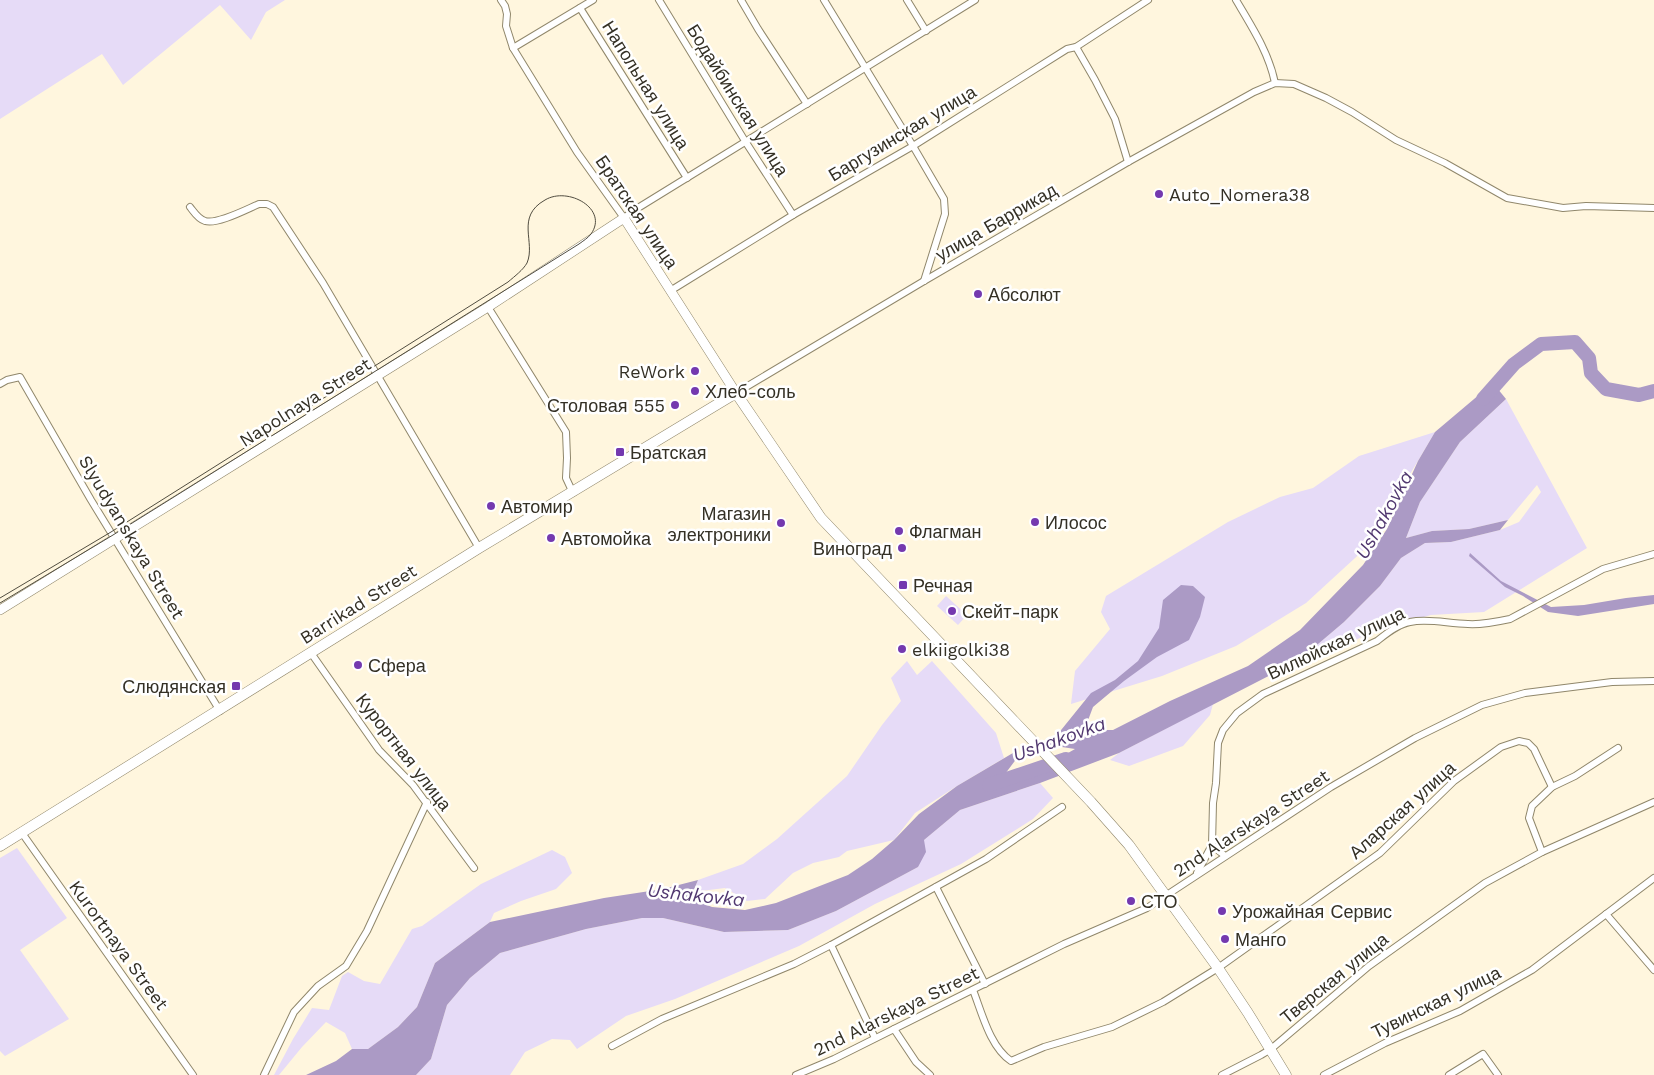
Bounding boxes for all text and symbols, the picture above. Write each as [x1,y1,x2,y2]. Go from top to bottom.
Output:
street label: Напольная улица [598,17,695,154]
street label: Бодайбинская улица [683,20,794,181]
street label: Баргузинская улица [824,80,980,185]
street label: Братская улица [591,151,683,273]
street label: улица Баррикад [932,179,1061,265]
place label: Auto_Nomera38 [1169,184,1310,205]
marker: Auto_Nomera38 [1153,188,1165,200]
place label: Абсолют [988,284,1061,305]
marker: Абсолют [972,288,984,300]
street label: Napolnaya Street [235,353,375,451]
place label: ReWork [618,361,685,382]
marker: ReWork [689,365,701,377]
place label: Хлеб-соль [705,381,796,402]
marker: Хлеб-соль [689,385,701,397]
place label: Столовая 555 [547,395,665,416]
marker: Столовая 555 [669,399,681,411]
place label: Братская [630,442,707,463]
marker: Братская [614,446,626,458]
street label: Slyudyanskaya Street [75,451,189,623]
water label: Ushakovka [1350,467,1418,563]
place label: Автомир [501,496,573,517]
marker: Автомир [485,500,497,512]
place label: Магазин электроники [667,503,771,545]
place label: Илосос [1045,512,1107,533]
marker: Илосос [1029,516,1041,528]
marker: Магазин электроники [775,517,787,529]
place label: Флагман [909,521,982,542]
marker: Флагман [893,525,905,537]
place label: Автомойка [561,528,652,549]
marker: Автомойка [545,532,557,544]
place label: Виноград [813,538,892,559]
marker: Виноград [896,542,908,554]
street label: Barrikad Street [296,560,420,648]
place label: Речная [913,575,973,596]
marker: Речная [897,579,909,591]
place label: Скейт-парк [962,601,1058,622]
street label: Вилюйская улица [1264,602,1409,684]
marker: Скейт-парк [946,605,958,617]
place label: elkiigolki38 [912,639,1010,660]
marker: elkiigolki38 [896,643,908,655]
place label: Сфера [368,655,427,676]
marker: Сфера [352,659,364,671]
place label: Слюдянская [122,676,226,697]
marker: Слюдянская [230,680,242,692]
street label: Курортная улица [352,689,457,815]
water label: Ushakovka [1009,711,1109,766]
street label: Аларская улица [1345,756,1460,863]
street label: 2nd Alarskaya Street [1169,765,1333,881]
street label: Kurortnaya Street [65,876,173,1014]
water label: Ushakovka [646,878,746,912]
place label: СТО [1141,891,1178,912]
marker: СТО [1125,895,1137,907]
place label: Урожайная Сервис [1232,901,1392,922]
marker: Урожайная Сервис [1216,905,1228,917]
street label: Тверская улица [1276,928,1393,1028]
place label: Манго [1235,929,1286,950]
marker: Манго [1219,933,1231,945]
street label: Тувинская улица [1368,961,1505,1042]
street label: 2nd Alarskaya Street [810,962,982,1060]

